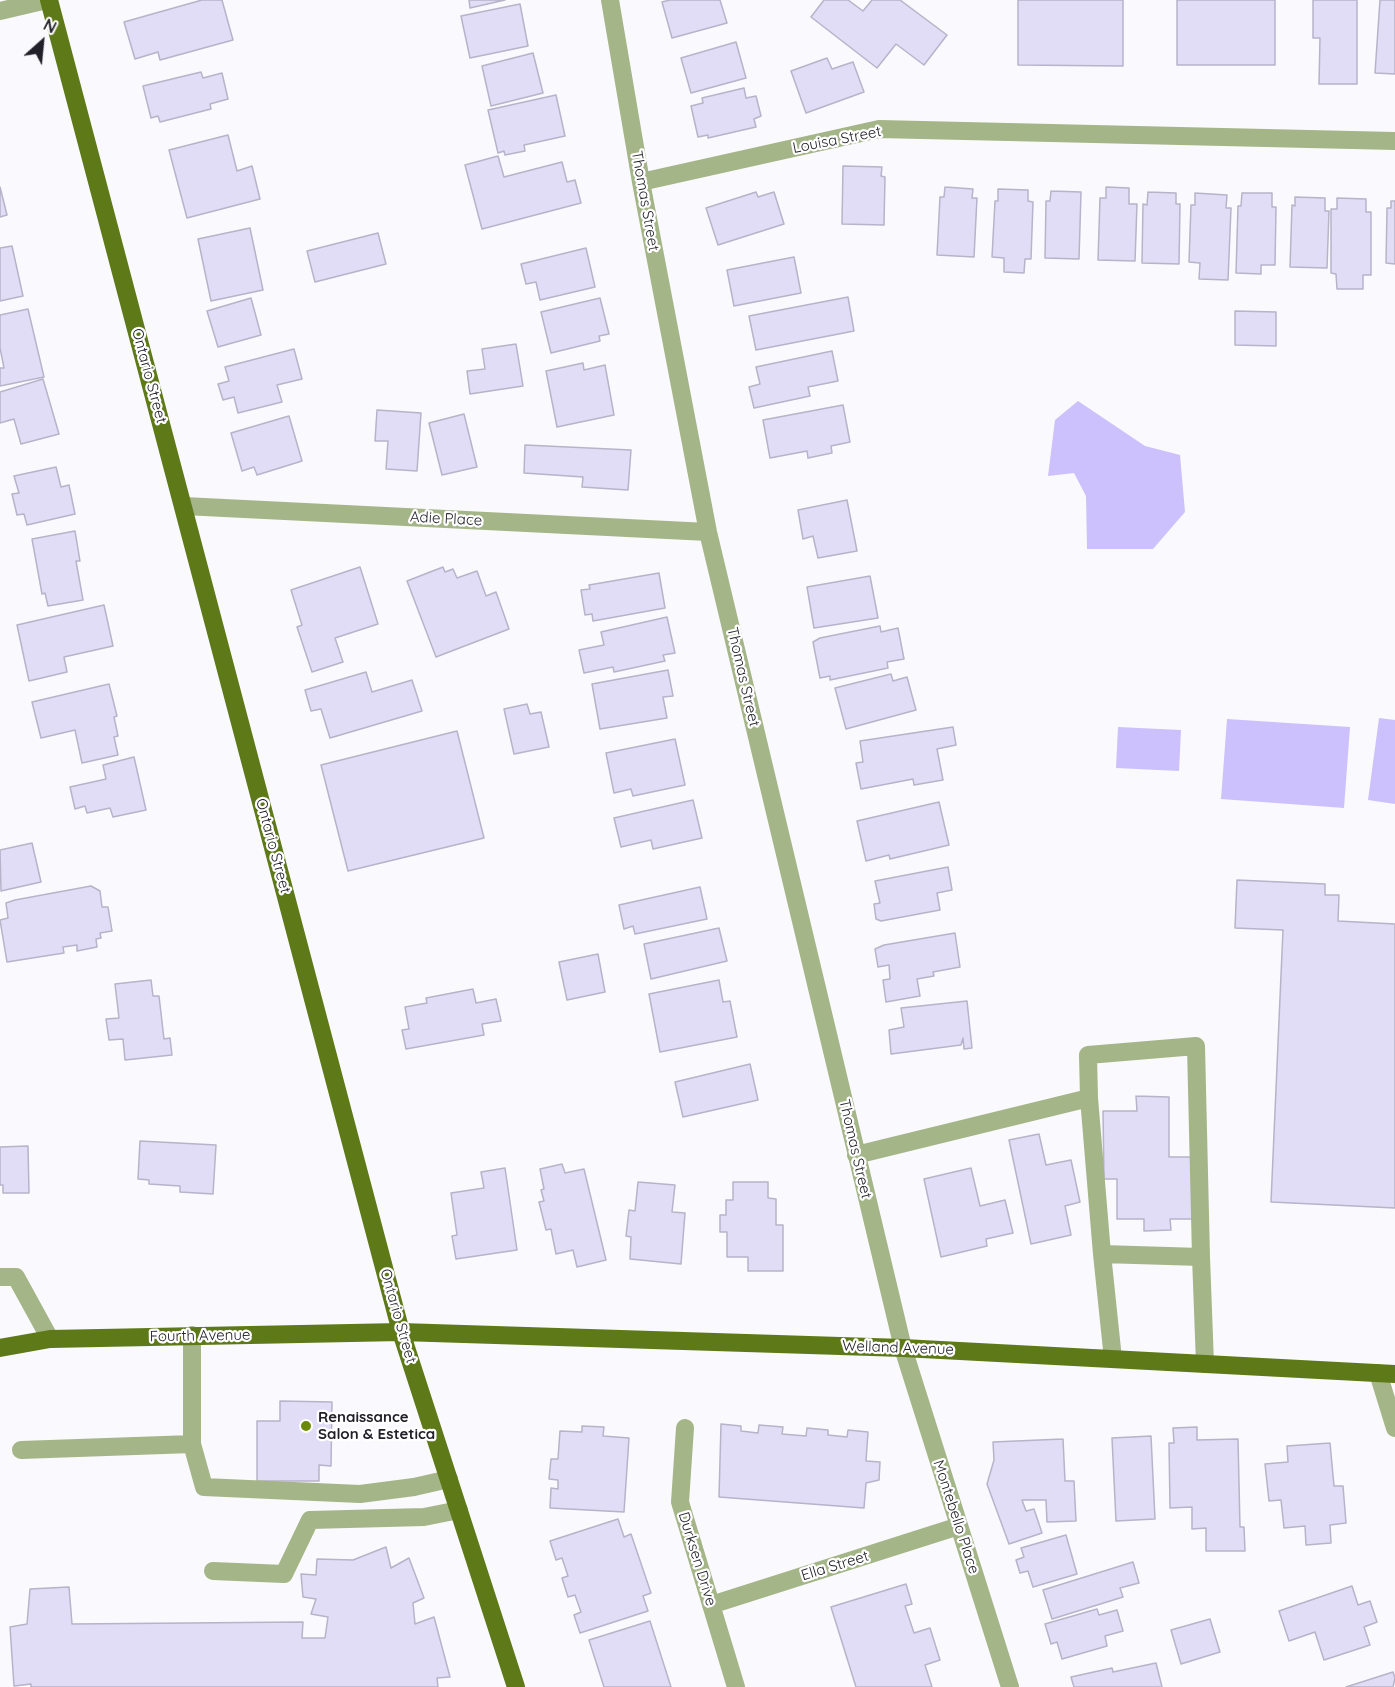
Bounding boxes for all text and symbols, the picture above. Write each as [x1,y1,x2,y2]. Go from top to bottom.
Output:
north arrow [12,12,72,72]
text: N [40,14,60,38]
street label: Louisa Street [791,123,883,157]
street label: Thomas Street [627,149,663,253]
street label: Ontario Street [128,327,170,425]
street label: Adie Place [409,508,483,530]
street label: Thomas Street [723,626,763,728]
street label: Ontario Street [252,797,294,895]
street label: Thomas Street [835,1098,875,1200]
street label: Ontario Street [376,1267,420,1365]
street label: Fourth Avenue [150,1326,250,1346]
street label: Welland Avenue [842,1337,954,1359]
place label: Renaissance Salon & Estetica [318,1408,435,1443]
marker: Renaissance Salon & Estetica [299,1419,313,1433]
street label: Montebello Place [929,1458,983,1576]
street label: Durksen Drive [674,1510,720,1608]
street label: Ella Street [799,1547,871,1585]

